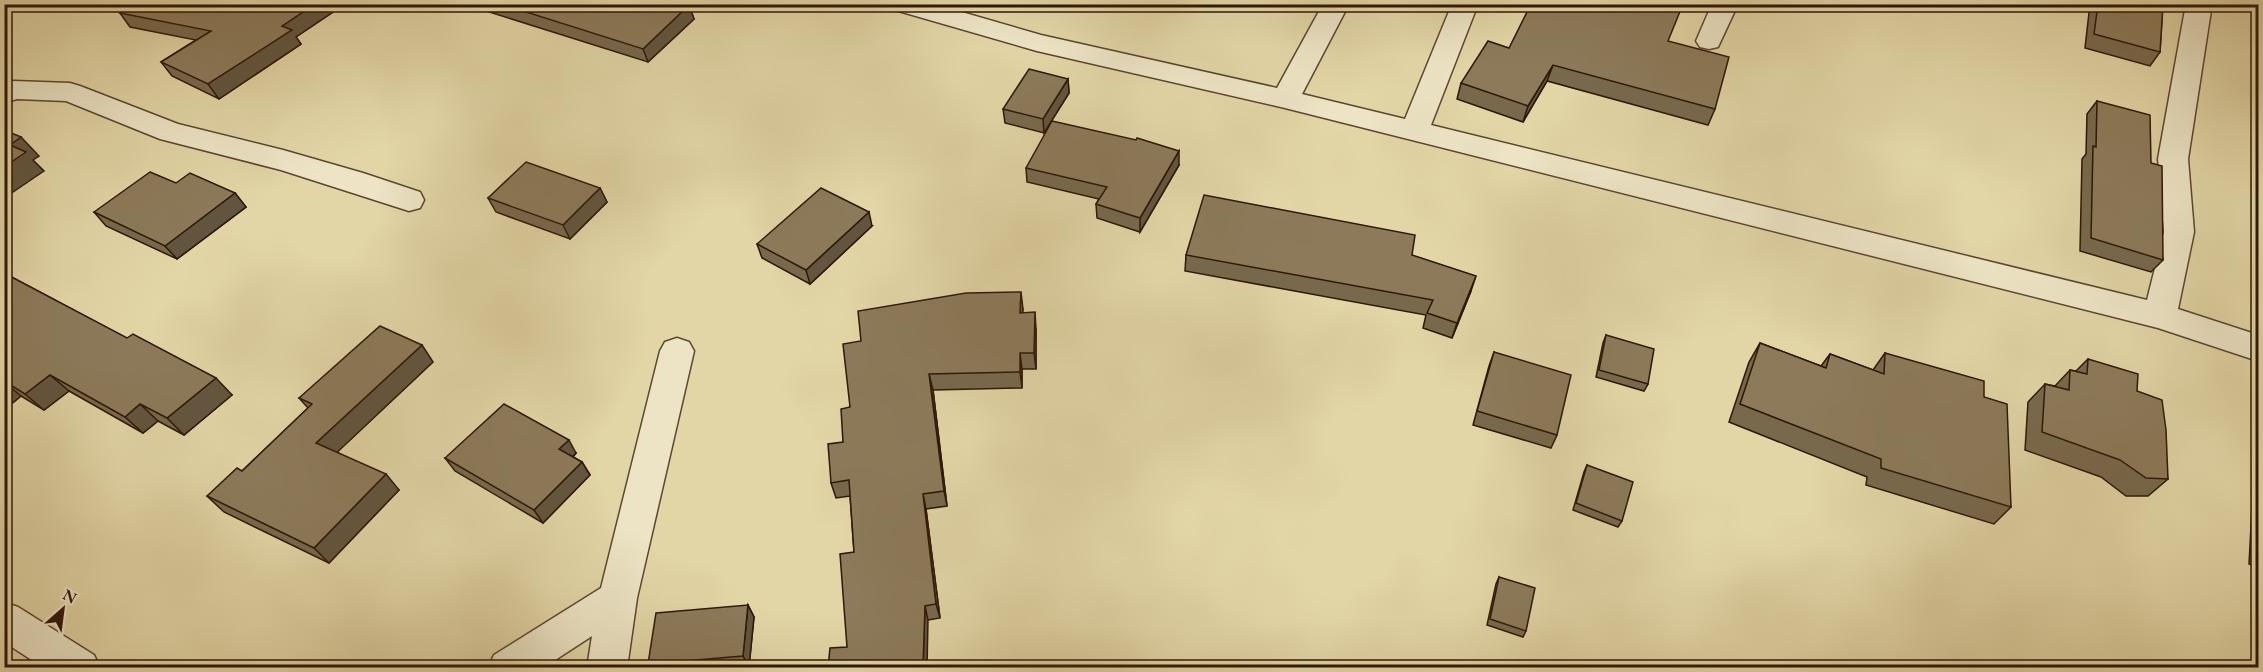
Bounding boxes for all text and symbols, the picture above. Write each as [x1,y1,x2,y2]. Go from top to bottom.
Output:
north arrow [33,579,93,639]
text: N [59,584,80,609]

